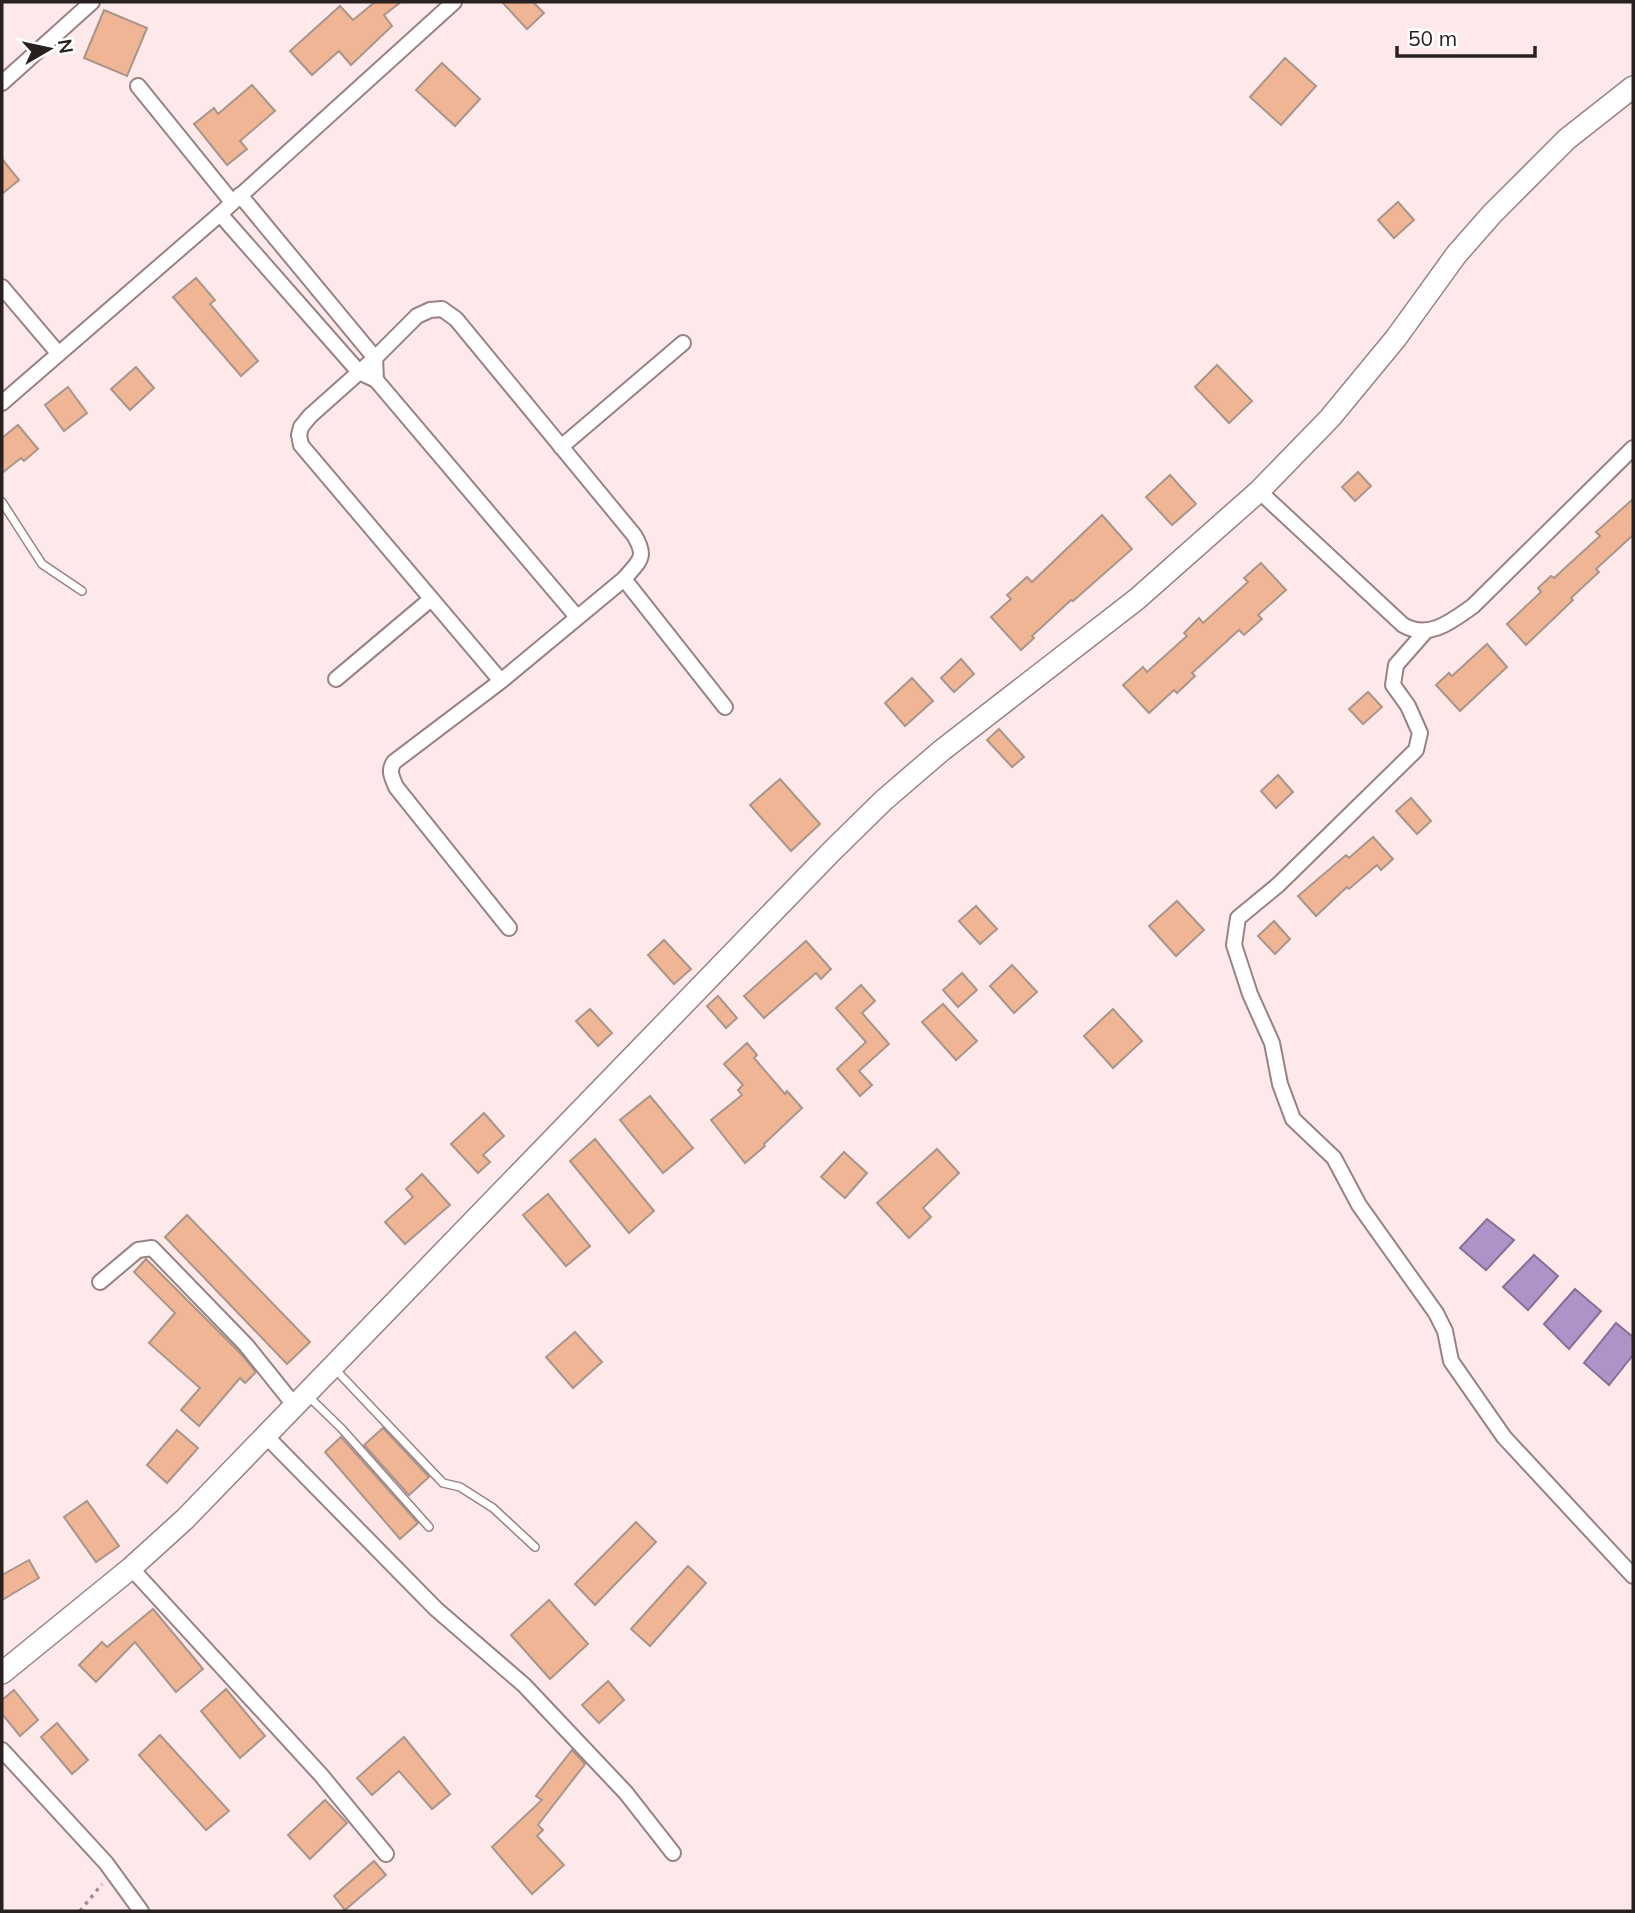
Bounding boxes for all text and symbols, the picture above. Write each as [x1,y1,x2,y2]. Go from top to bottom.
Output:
north arrow [14,14,84,84]
scale bar [1397,14,1535,58]
text: 50 m [1408,25,1457,51]
text: N [53,37,79,55]

